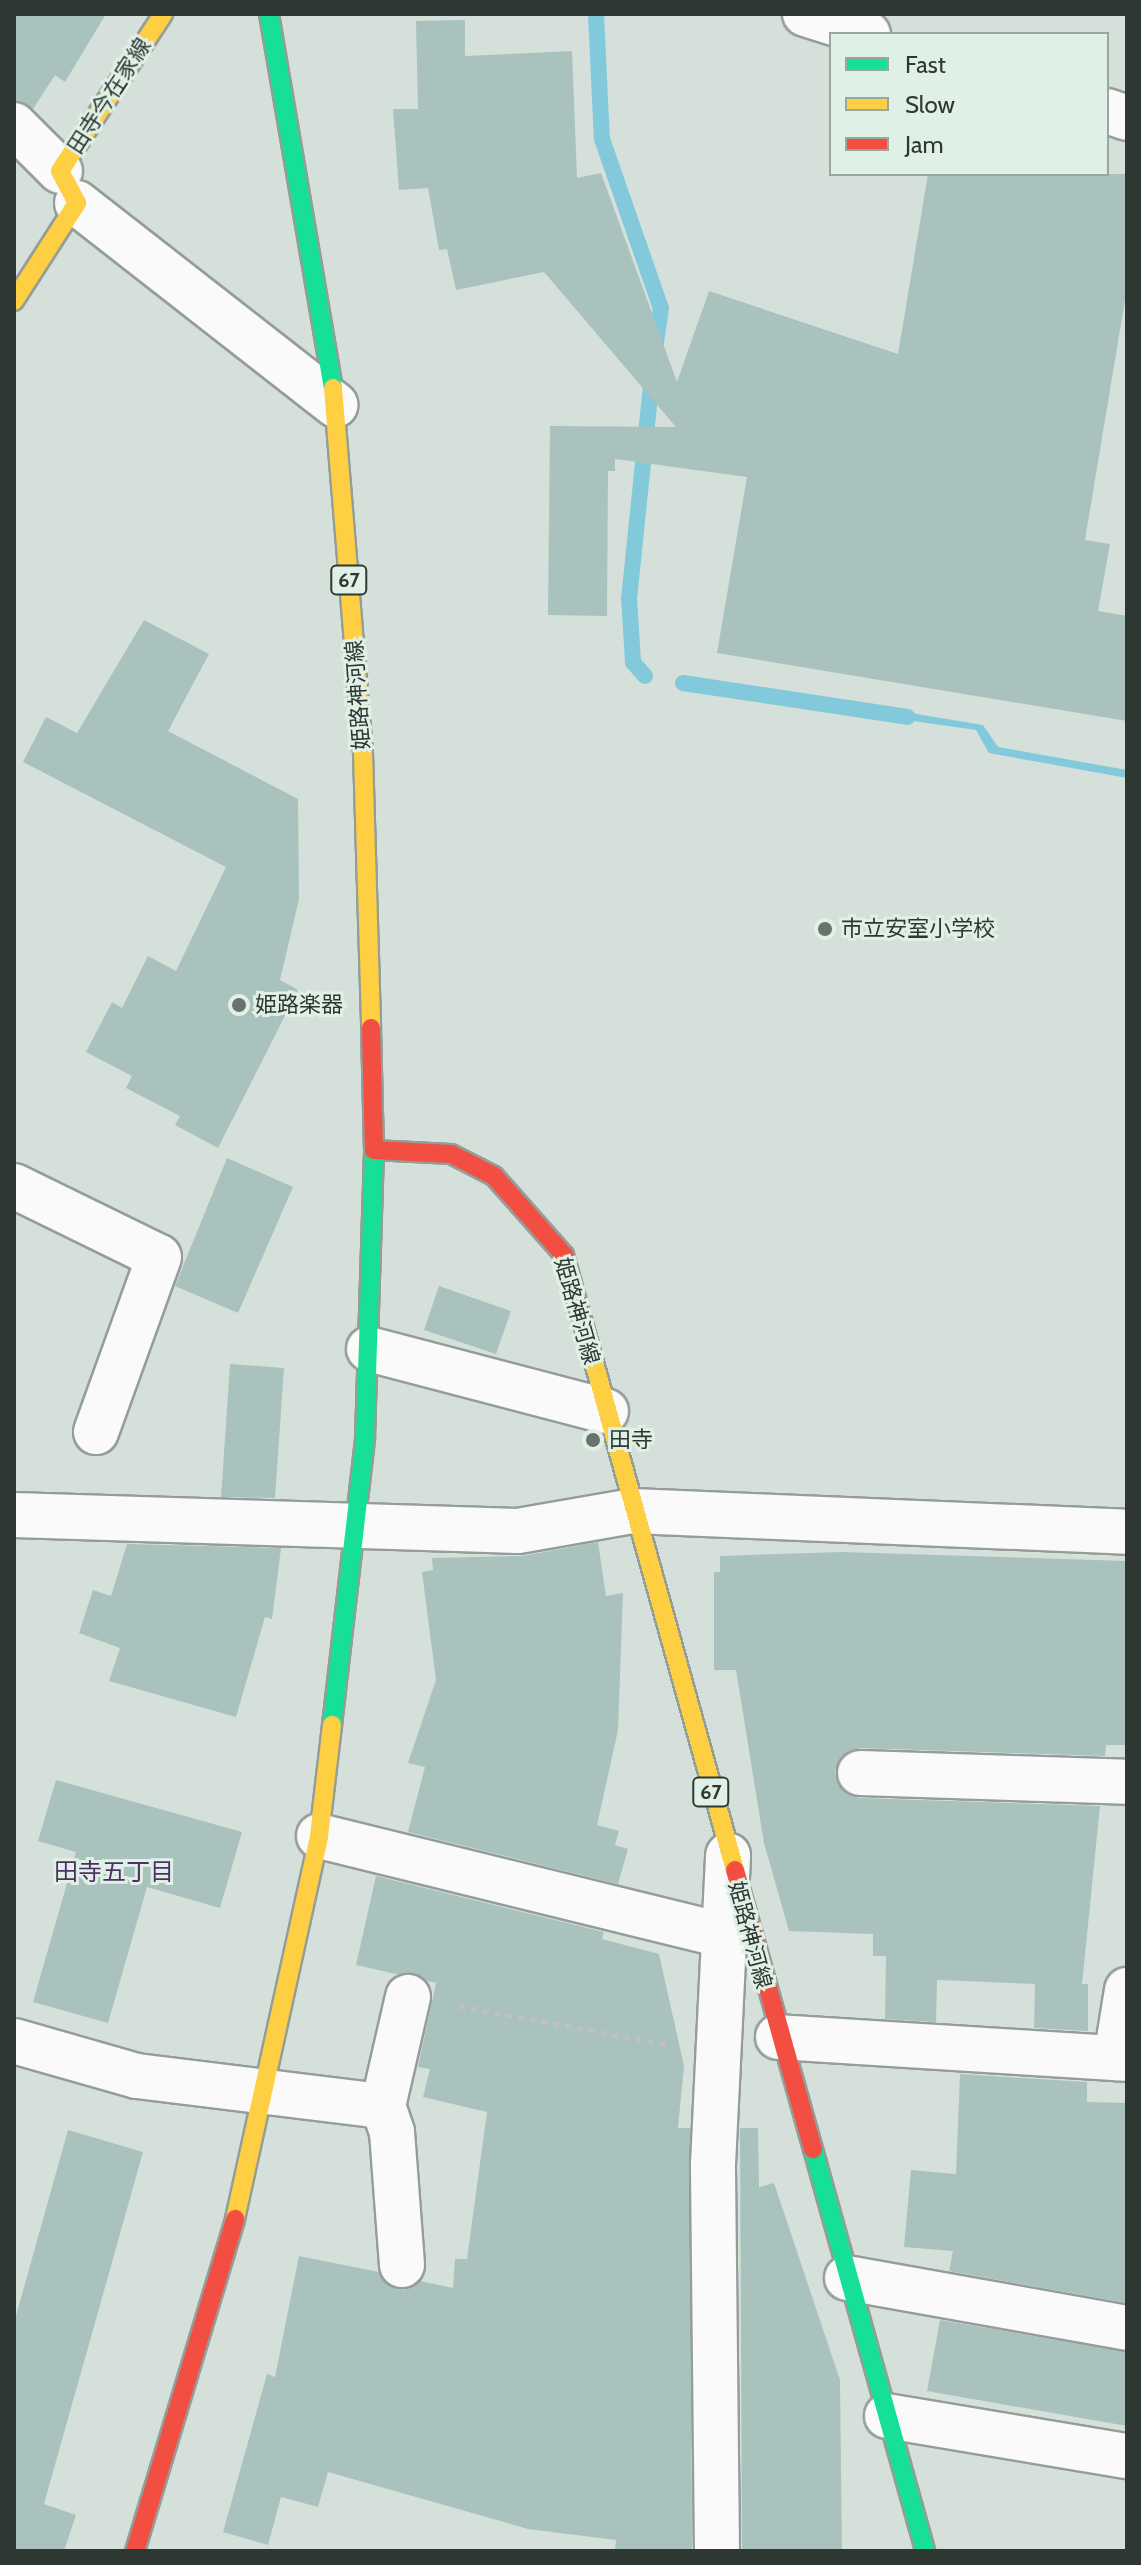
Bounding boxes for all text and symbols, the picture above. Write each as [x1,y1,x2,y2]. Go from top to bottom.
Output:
legend [829,32,1109,176]
street label: 田寺今在家線 [62,33,156,159]
text: Fast [905,50,946,79]
text: Slow [905,90,955,119]
text: Jam [905,130,943,159]
road number: 67 [329,564,369,596]
street label: 姫路神河線 [341,639,375,751]
place label: 市立安室小学校 [841,916,995,942]
marker: 市立安室小学校 [816,920,834,938]
place label: 姫路楽器 [255,992,343,1018]
marker: 姫路楽器 [230,996,248,1014]
street label: 姫路神河線 [549,1254,605,1368]
place label: 田寺 [609,1427,653,1453]
marker: 田寺 [584,1431,602,1449]
road number: 67 [691,1776,731,1808]
district label: 田寺五丁目 [54,1858,174,1886]
street label: 姫路神河線 [723,1878,777,1992]

